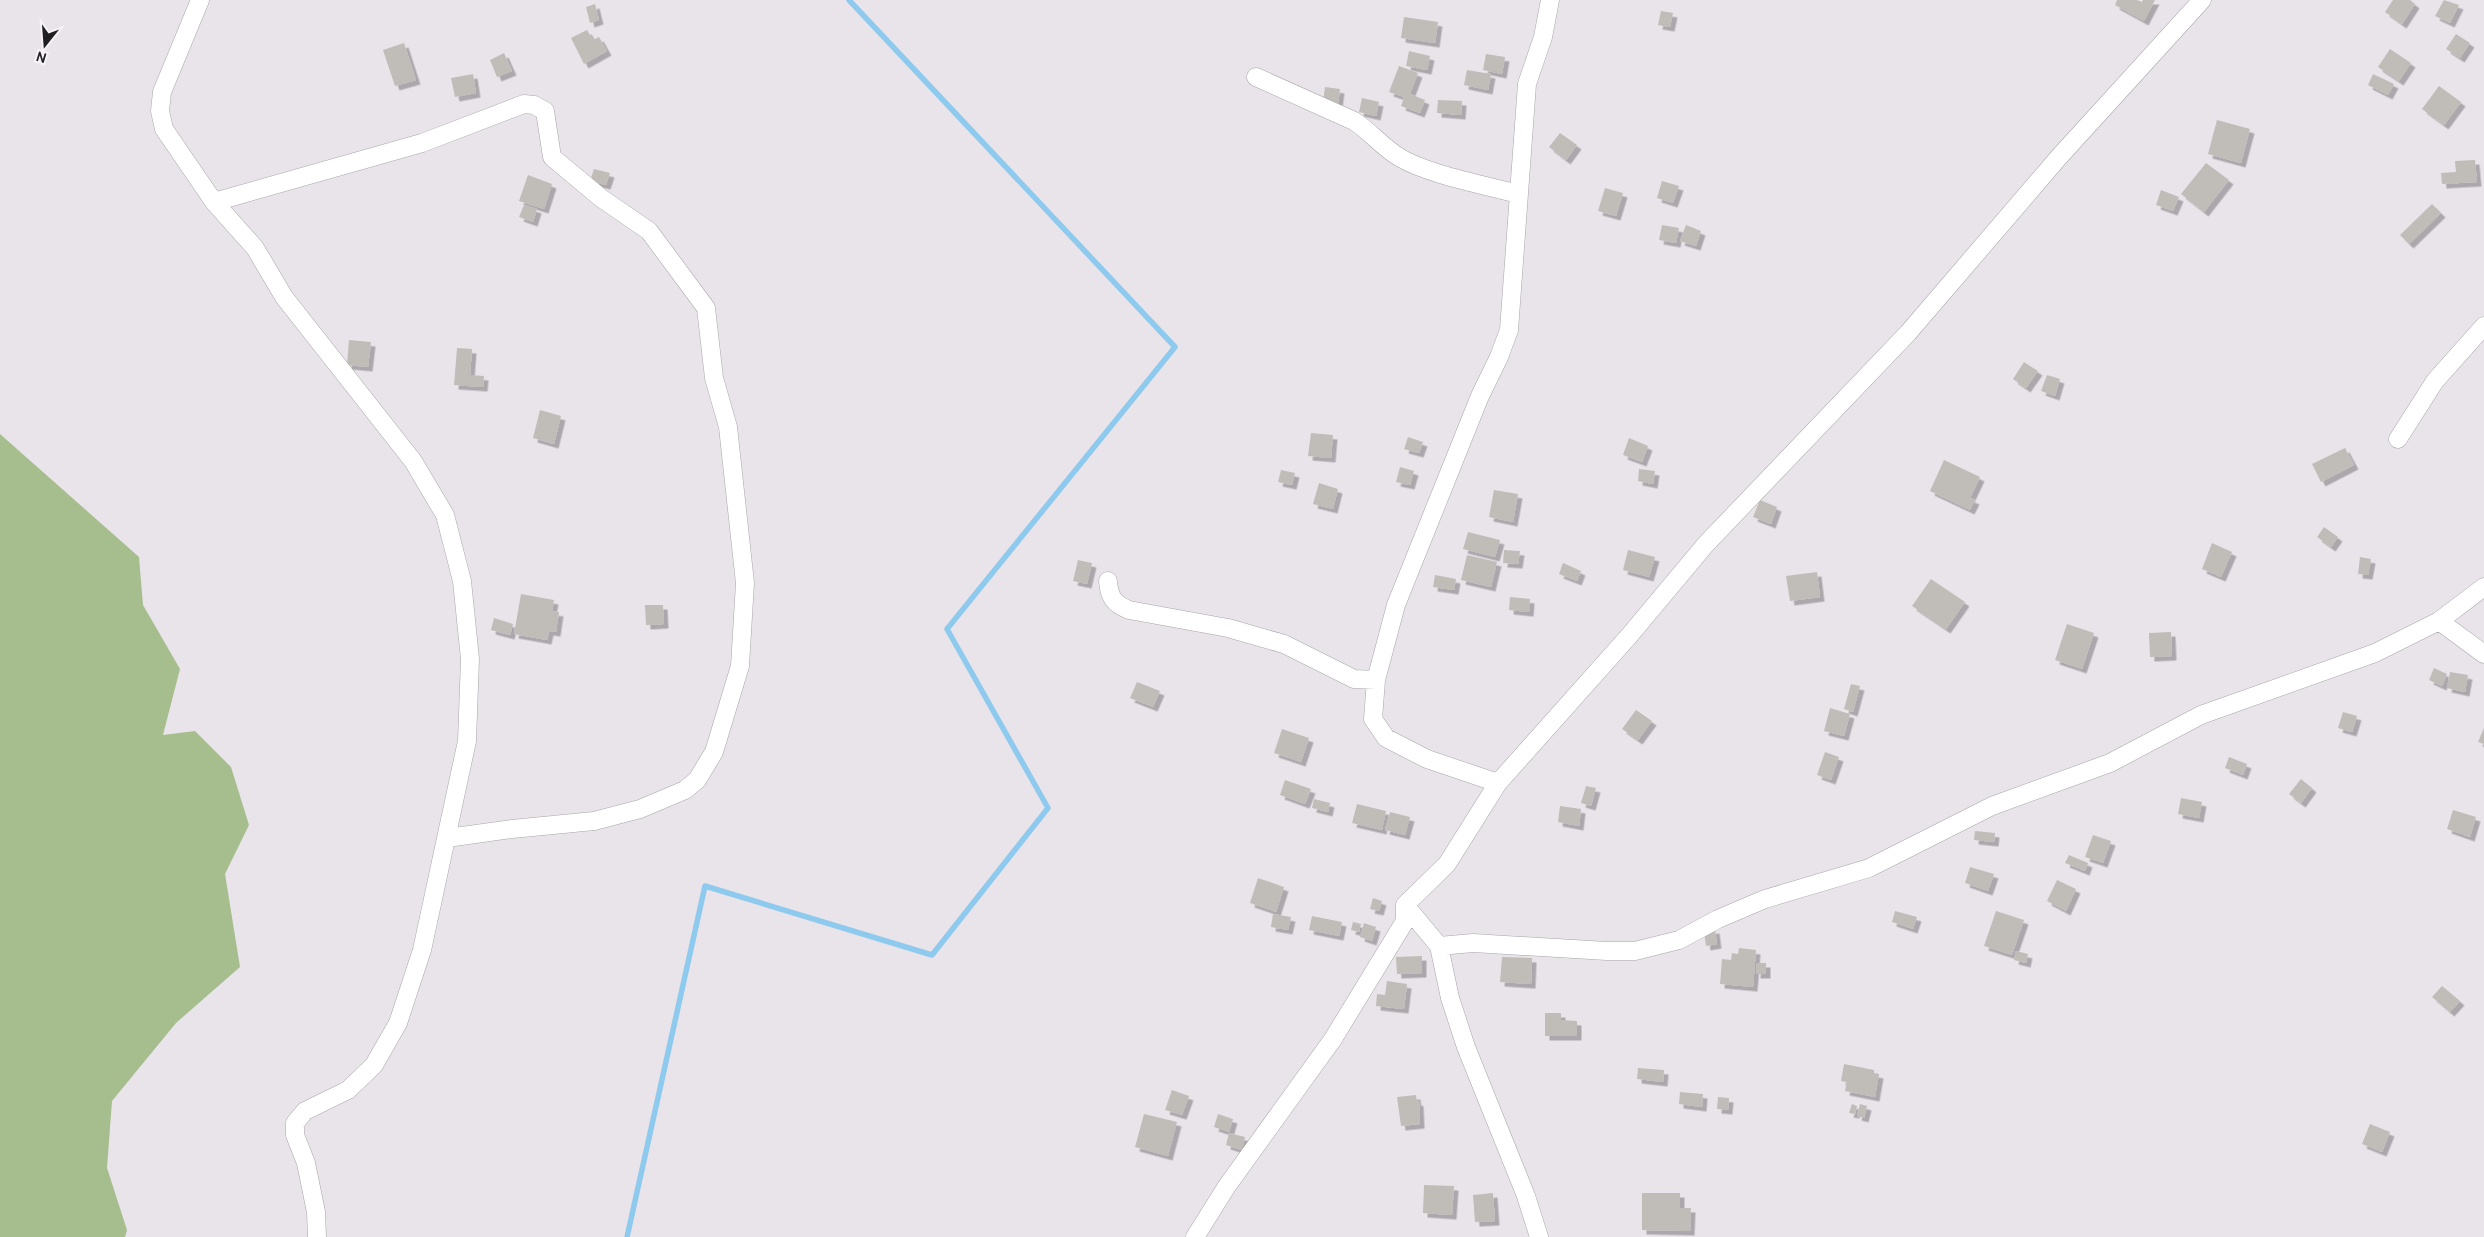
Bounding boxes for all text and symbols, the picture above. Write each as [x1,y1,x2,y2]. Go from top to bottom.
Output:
north arrow [20,20,70,70]
text: N [34,47,49,67]

